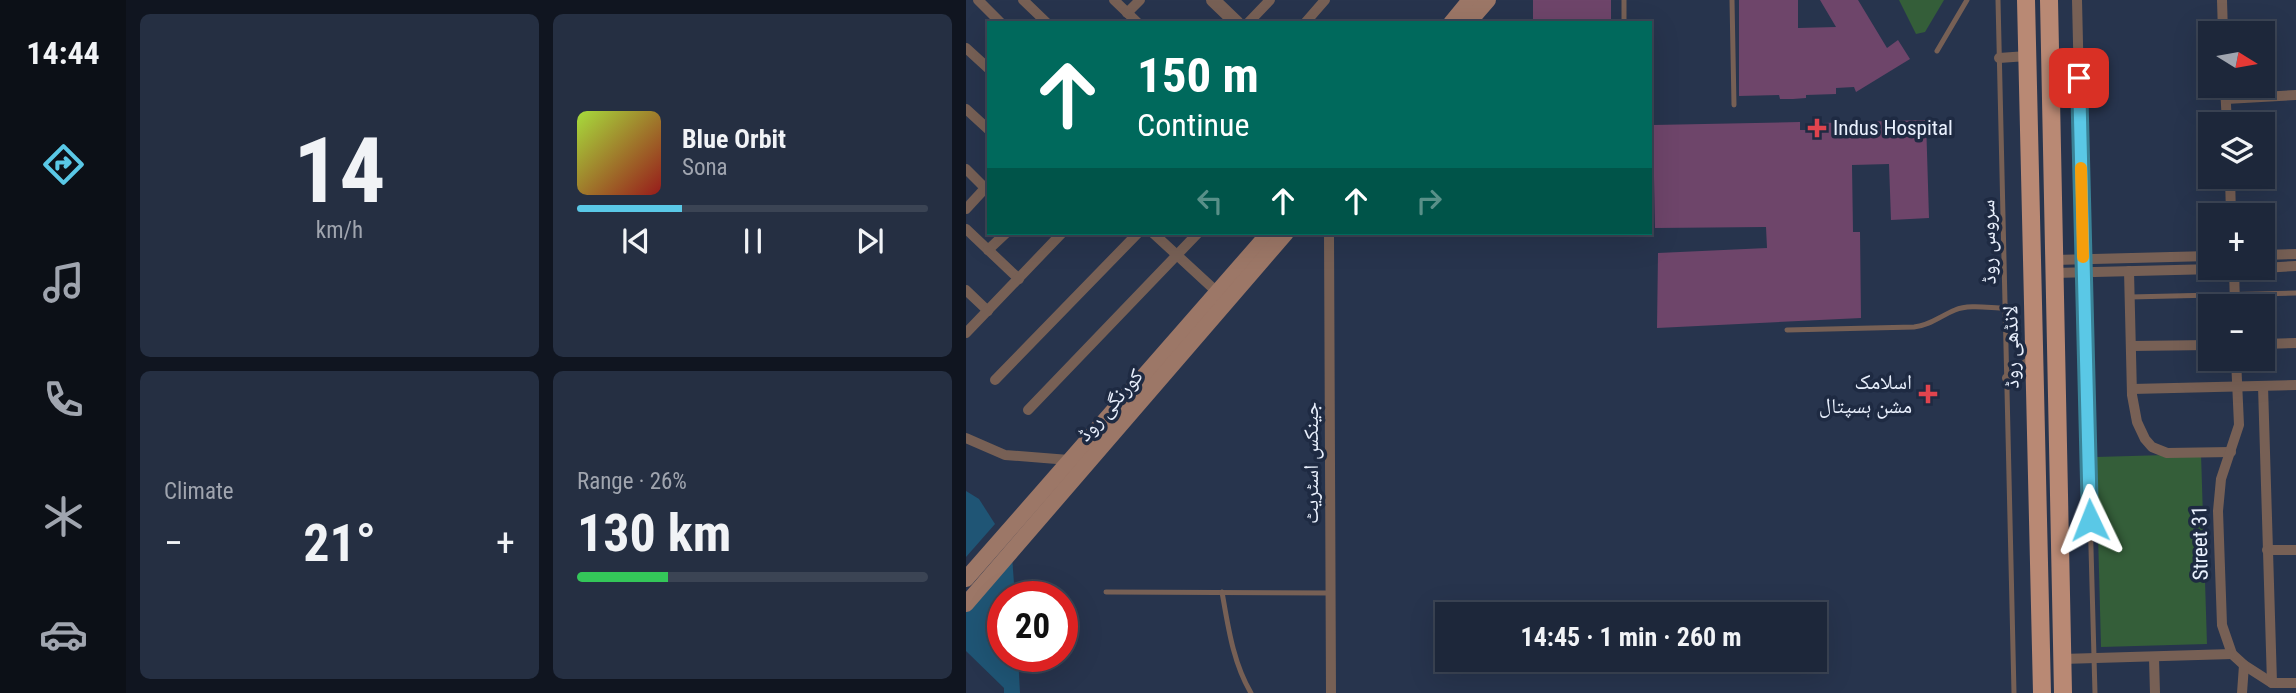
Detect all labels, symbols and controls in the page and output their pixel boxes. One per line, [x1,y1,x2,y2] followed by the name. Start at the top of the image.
[2198,21,2275,98] north arrow
[2198,21,2275,371] map controls
[26,34,100,72] text: 14:44
[1137,47,1259,104] text: 150 m
[2049,48,2109,108] pin
[1022,49,1113,140] icon: ahead
[2060,59,2098,97] icon: arrive
[1137,106,1249,144] text: Continue
[2198,112,2275,189] button: layers
[1833,116,1953,140] place label: Indus Hospital
[294,118,385,224] text: 14
[1807,118,1827,138] marker: Indus Hospital
[682,124,786,154] text: Blue Orbit
[39,140,88,189] icon: directions
[682,154,728,181] text: Sona
[1191,182,1229,220] icon: left
[1264,182,1302,220] icon: ahead
[1337,182,1375,220] icon: ahead
[1410,182,1448,220] icon: right
[1975,199,2002,285] street label: سروس روڈ
[2198,203,2275,280] button: +
[316,217,363,244] text: km/h
[617,222,655,260] icon: previous
[734,222,772,260] icon: pause
[851,222,889,260] icon: next
[39,258,88,307] icon: music
[2198,294,2275,371] button: −
[1998,305,2025,389] street label: لانڈھی روڈ
[1072,364,1149,447] street label: کورنگی روڈ
[1819,370,1912,419] place label: اسلامک مشن ہسپتال
[39,375,88,424] icon: phone
[1918,384,1938,404] marker: اسلامک مشن ہسپتال
[1299,402,1324,524] street label: جینکس اسٹریٹ
[577,468,687,495] text: Range · 26%
[164,478,234,505] text: Climate
[2053,483,2127,557] position arrow
[39,492,88,541] icon: climate
[577,503,731,564] text: 130 km
[2187,505,2213,581] street label: Street 31
[303,513,376,574] text: 21°
[164,521,183,565] text: −
[496,521,515,565] text: +
[987,581,1078,672] speed limit sign: 20
[39,610,88,659] icon: car
[1521,622,1741,652] text: 14:45 · 1 min · 260 m

